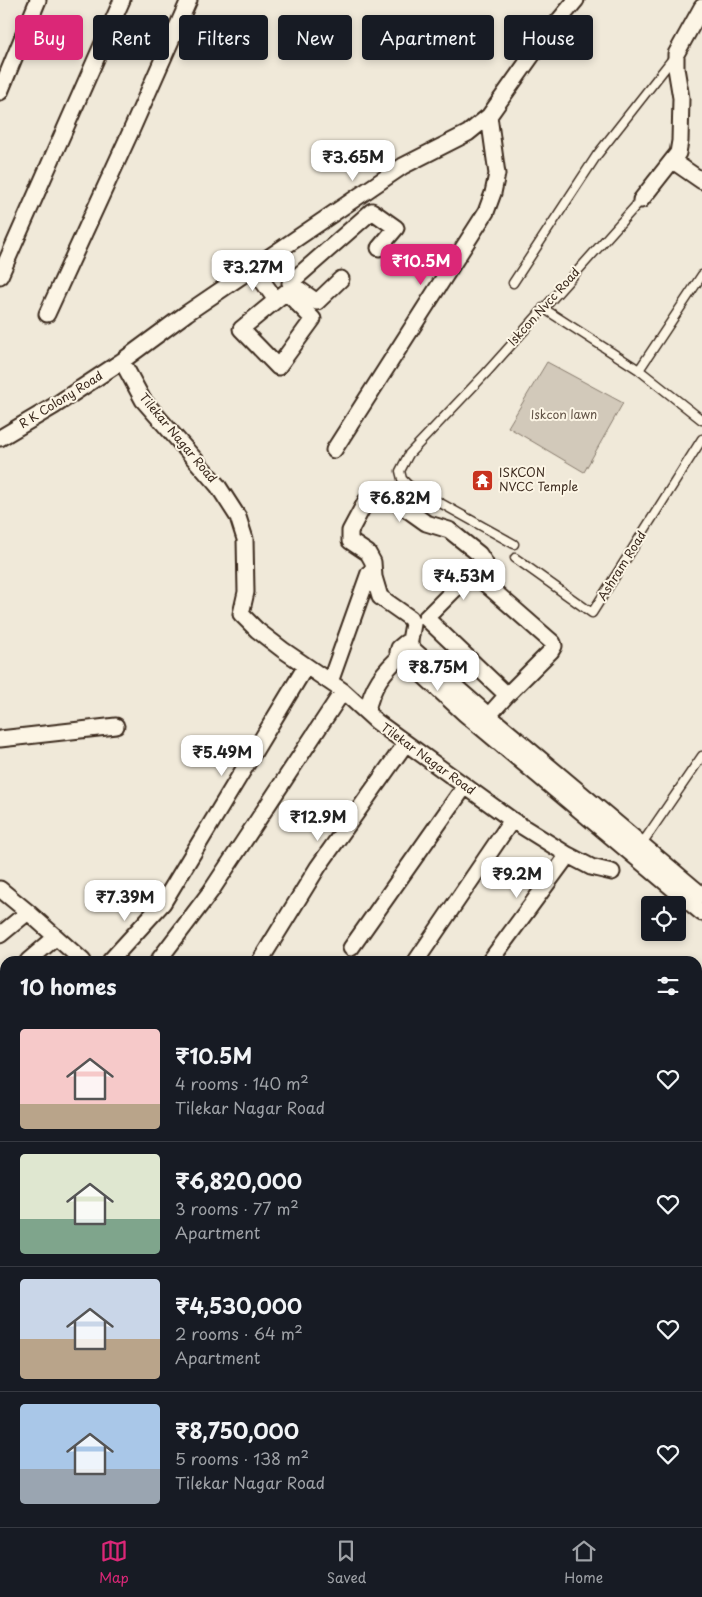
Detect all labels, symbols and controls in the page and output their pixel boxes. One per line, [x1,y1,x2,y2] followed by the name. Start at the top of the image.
[15,15,83,60] chip: Buy
[93,15,169,60] chip: Rent
[179,15,268,60] chip: Filters
[278,15,352,60] chip: New
[362,15,494,60] chip: Apartment
[504,15,593,60] chip: House
[312,140,394,182] pin: ₹3.65M
[322,144,384,168] text: ₹3.65M
[380,244,462,286] pin: ₹10.5M
[392,248,450,272] text: ₹10.5M
[212,250,294,292] pin: ₹3.27M
[223,254,283,278] text: ₹3.27M
[503,263,583,349] street label: Iskcon Nvcc Road
[15,366,106,432] street label: R K Colony Road
[136,388,222,486] street label: Tilekar Nagar Road
[531,405,597,423] park label: Iskcon lawn
[499,463,578,495] place label: ISKCON NVCC Temple
[471,468,495,492] temple icon: ISKCON NVCC Temple
[359,480,441,523] pin: ₹6.82M
[369,485,431,509] text: ₹6.82M
[593,527,650,604] street label: Ashram Road
[423,558,505,601] pin: ₹4.53M
[433,563,495,587] text: ₹4.53M
[397,650,479,692] pin: ₹8.75M
[408,654,468,678] text: ₹8.75M
[378,718,479,799] street label: Tilekar Nagar Road
[181,734,263,777] pin: ₹5.49M
[192,739,252,763] text: ₹5.49M
[277,800,359,842] pin: ₹12.9M
[290,804,346,828] text: ₹12.9M
[482,856,552,899] pin: ₹9.2M
[492,861,542,885] text: ₹9.2M
[84,880,166,922] pin: ₹7.39M
[95,884,155,908] text: ₹7.39M
[641,896,686,941] map controls
[641,896,686,941] button: locate
[20,970,117,1002] text: 10 homes
[654,972,682,1000] icon: filters
[175,1039,252,1071] text: ₹10.5M
[60,1049,120,1109] icon: home
[654,1065,682,1093] icon: heart
[175,1071,309,1095] text: 4 rooms · 140 m²
[175,1095,325,1119] text: Tilekar Nagar Road
[175,1164,302,1196] text: ₹6,820,000
[60,1174,120,1234] icon: home
[654,1190,682,1218] icon: heart
[175,1196,299,1220] text: 3 rooms · 77 m²
[175,1220,260,1244] text: Apartment
[175,1289,302,1321] text: ₹4,530,000
[60,1299,120,1359] icon: home
[654,1315,682,1343] icon: heart
[175,1321,303,1345] text: 2 rooms · 64 m²
[175,1345,260,1369] text: Apartment
[175,1414,299,1446] text: ₹8,750,000
[60,1424,120,1484] icon: home
[654,1440,682,1468] icon: heart
[175,1446,309,1470] text: 5 rooms · 138 m²
[175,1470,325,1494] text: Tilekar Nagar Road
[99,1537,129,1588] tab: Map
[327,1537,366,1588] tab: Saved
[564,1537,603,1588] tab: Home

